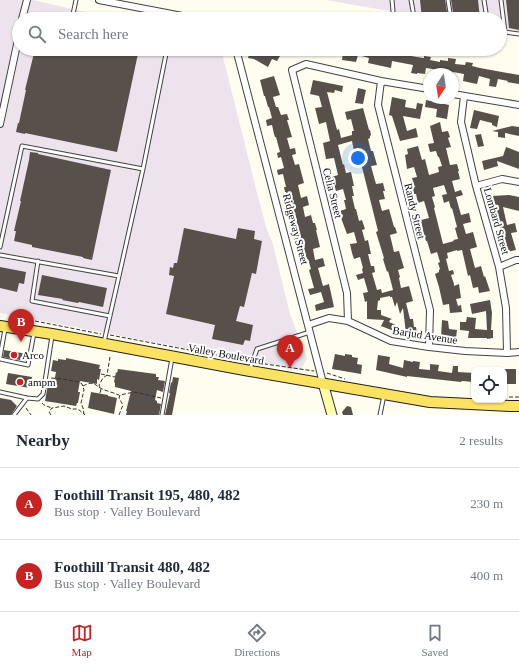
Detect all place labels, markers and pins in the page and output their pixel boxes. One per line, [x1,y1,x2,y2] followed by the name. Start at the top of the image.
[8,309,34,342] pin: B
[277,335,303,368] pin: A
[22,349,44,361] place label: Arco
[9,350,19,360] marker: Arco
[28,376,56,388] place label: ampm
[15,377,25,387] marker: ampm

